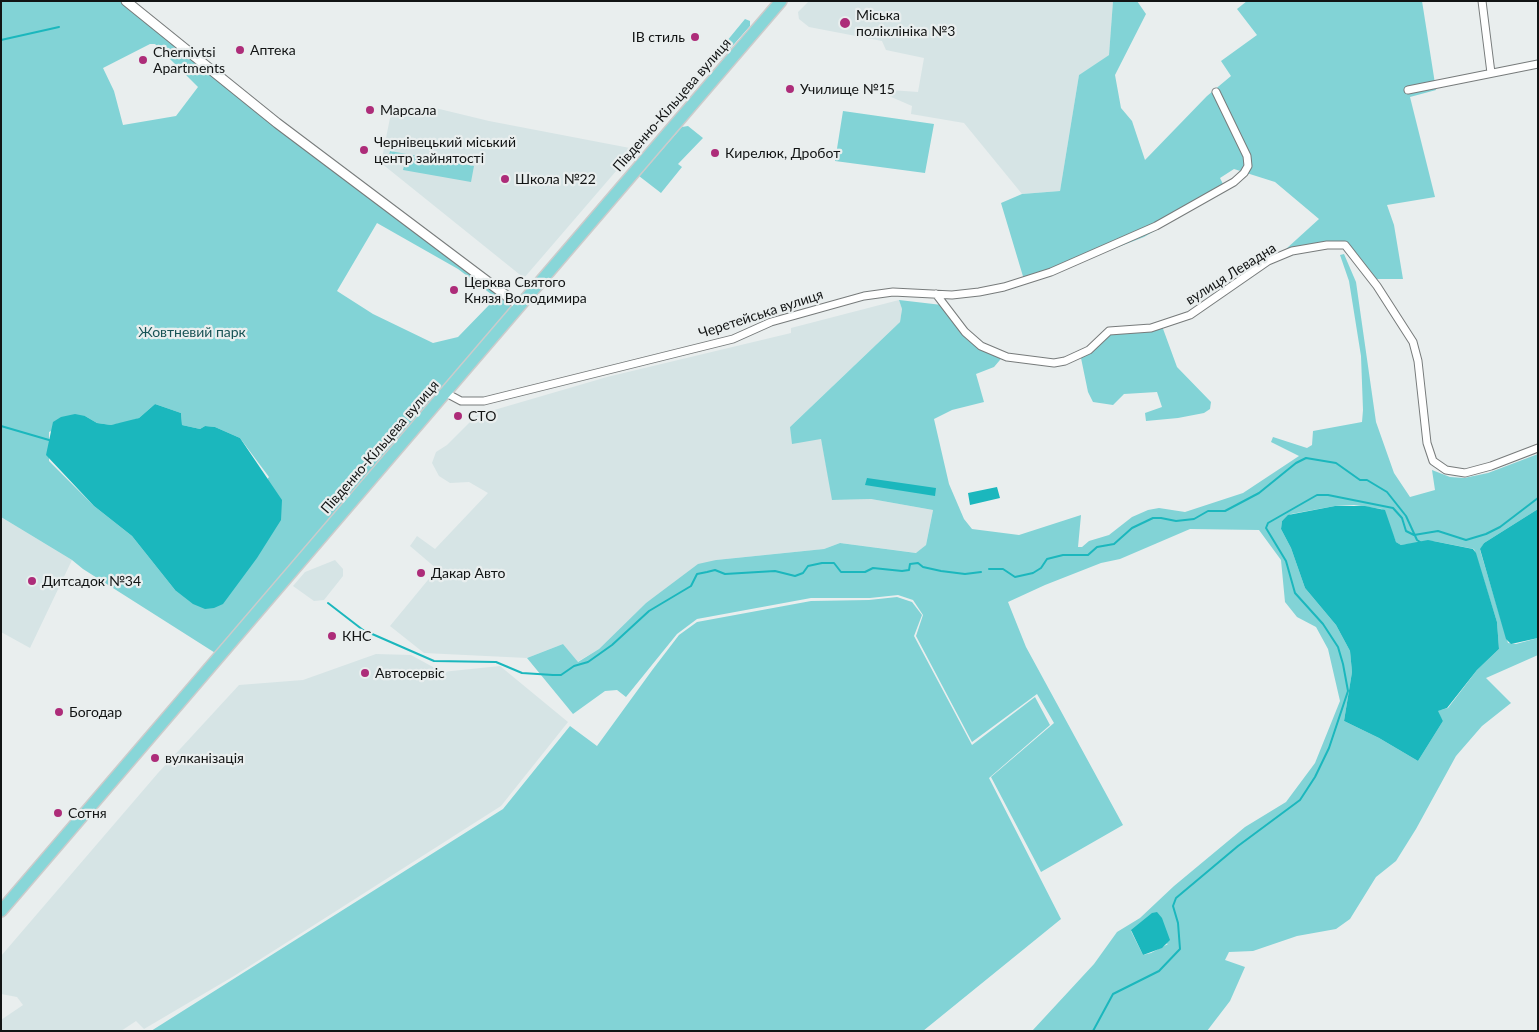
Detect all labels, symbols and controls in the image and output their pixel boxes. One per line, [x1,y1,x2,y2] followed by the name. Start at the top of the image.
[856,7,955,40] place label: Міська поліклініка №3
[838,16,852,30] marker: Міська поліклініка №3
[632,29,685,45] place label: ІВ стиль
[689,31,701,43] marker: ІВ стиль
[610,35,734,175] street label: Південно-Кільцева вулиця
[250,42,296,58] place label: Аптека
[153,44,225,76] place label: Chernivtsi Apartments
[234,44,246,56] marker: Аптека
[137,54,149,66] marker: Chernivtsi Apartments
[800,81,895,97] place label: Училище №15
[784,83,796,95] marker: Училище №15
[380,102,436,118] place label: Марсала
[364,104,376,116] marker: Марсала
[374,134,516,166] place label: Чернівецький міський центр зайнятості
[358,144,370,156] marker: Чернівецький міський центр зайнятості
[725,145,840,161] place label: Кирелюк, Дробот
[709,147,721,159] marker: Кирелюк, Дробот
[515,171,596,187] place label: Школа №22
[499,173,511,185] marker: Школа №22
[1183,240,1279,308] street label: вулиця Левадна
[464,274,587,306] place label: Церква Святого Князя Володимира
[448,284,460,296] marker: Церква Святого Князя Володимира
[697,286,825,342] street label: Черетейська вулиця
[138,324,246,340] park label: Жовтневий парк
[318,377,442,517] street label: Південно-Кільцева вулиця
[468,408,496,424] place label: СТО
[452,410,464,422] marker: СТО
[431,565,506,581] place label: Дакар Авто
[415,567,427,579] marker: Дакар Авто
[42,573,141,589] place label: Дитсадок №34
[26,575,38,587] marker: Дитсадок №34
[342,628,371,644] place label: КНС
[326,630,338,642] marker: КНС
[375,665,445,681] place label: Автосервіс
[359,667,371,679] marker: Автосервіс
[69,704,122,720] place label: Богодар
[53,706,65,718] marker: Богодар
[165,750,244,766] place label: вулканізація
[149,752,161,764] marker: вулканізація
[68,805,107,821] place label: Сотня
[52,807,64,819] marker: Сотня

